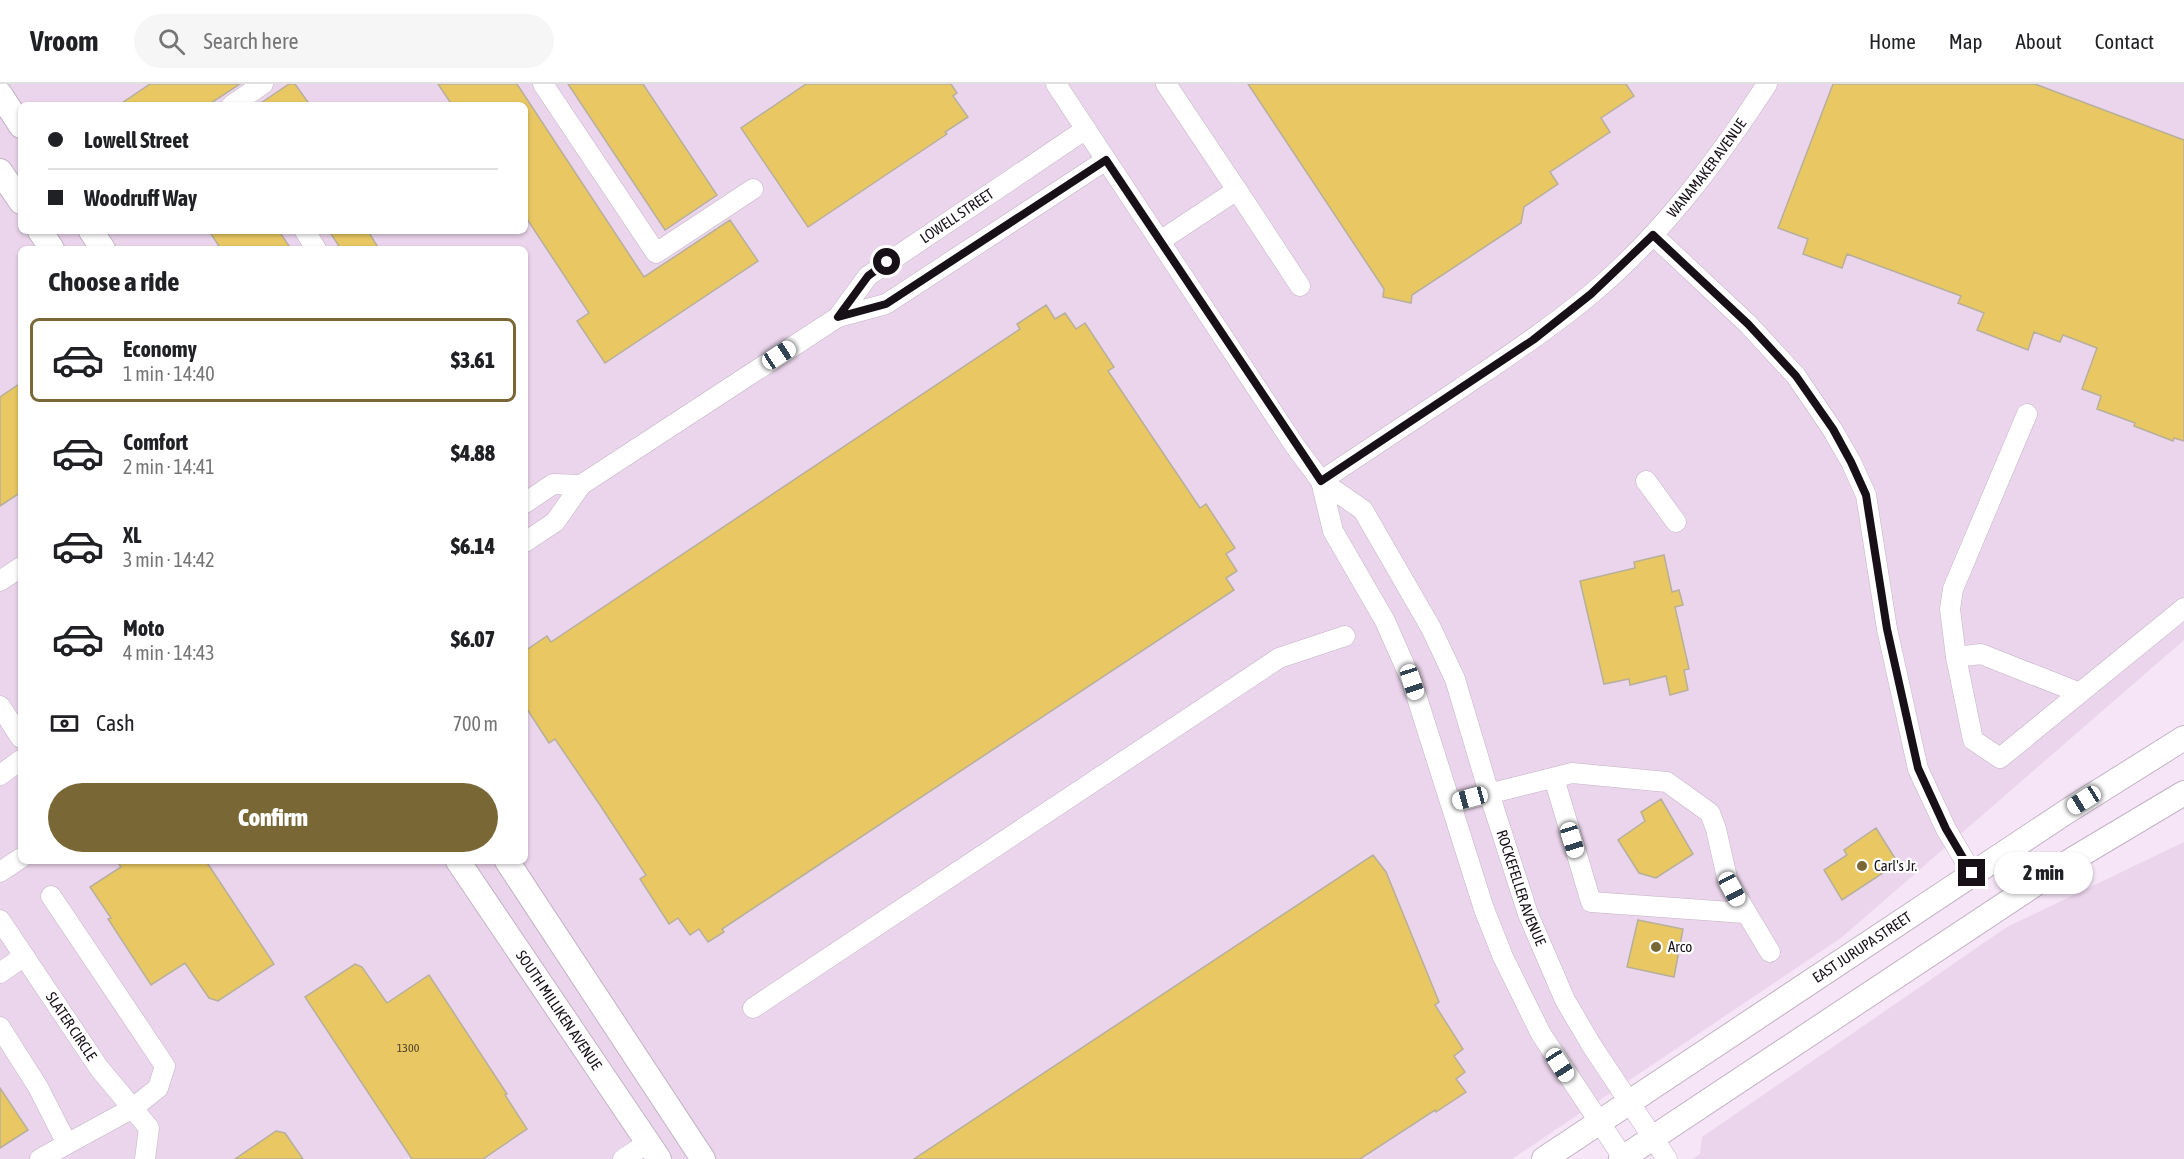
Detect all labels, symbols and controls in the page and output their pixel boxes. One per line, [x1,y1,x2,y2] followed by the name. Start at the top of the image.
[134,14,554,68] search box
[30,25,98,57] text: Vroom
[155,25,188,58] icon: search
[203,28,298,54] text: Search here
[1869,29,1916,53] text: Home
[1949,29,1983,53] text: Map
[2016,29,2062,53] text: About
[2095,29,2154,53] text: Contact
[1663,115,1750,221] street label: WANAMAKER AVENUE
[84,127,188,153] text: Lowell Street
[84,185,197,211] text: Woodruff Way
[917,185,997,246] street label: LOWELL STREET
[873,248,900,275] route start
[48,266,180,297] text: Choose a ride
[51,333,105,387] icon: car
[123,336,197,362] text: Economy
[759,338,799,372] car
[451,347,495,373] text: $3.61
[123,362,215,385] text: 1 min · 14:40
[51,426,105,480] icon: car
[123,429,188,455] text: Comfort
[451,440,495,466] text: $4.88
[123,455,215,478] text: 2 min · 14:41
[51,519,105,573] icon: car
[123,522,141,548] text: XL
[451,533,495,559] text: $6.14
[123,548,215,571] text: 3 min · 14:42
[51,612,105,666] icon: car
[123,615,165,641] text: Moto
[451,626,495,652] text: $6.07
[123,641,215,664] text: 4 min · 14:43
[1398,662,1426,702] car
[48,707,81,740] icon: cash
[96,710,135,736] text: Cash
[453,712,498,735] text: 700 m
[48,783,498,852] button: Confirm
[2064,783,2104,817] car
[1450,785,1490,811] car
[1558,820,1586,860] car
[1493,828,1550,949] street label: ROCKEFELLER AVENUE
[1993,852,2092,894] callout: 2 min
[1874,857,1918,874] place label: Carl's Jr.
[1855,859,1869,873] marker: Carl's Jr.
[1958,859,1985,886] route end
[2023,861,2064,884] text: 2 min
[1716,869,1748,909] car
[1809,908,1915,986] street label: EAST JURUPA STREET
[1668,938,1692,955] place label: Arco
[1649,940,1663,954] marker: Arco
[513,947,606,1073] street label: SOUTH MILLIKEN AVENUE
[43,989,101,1064] street label: SLATER CIRCLE
[397,1041,420,1055] house number: 1300
[1543,1045,1577,1085] car

